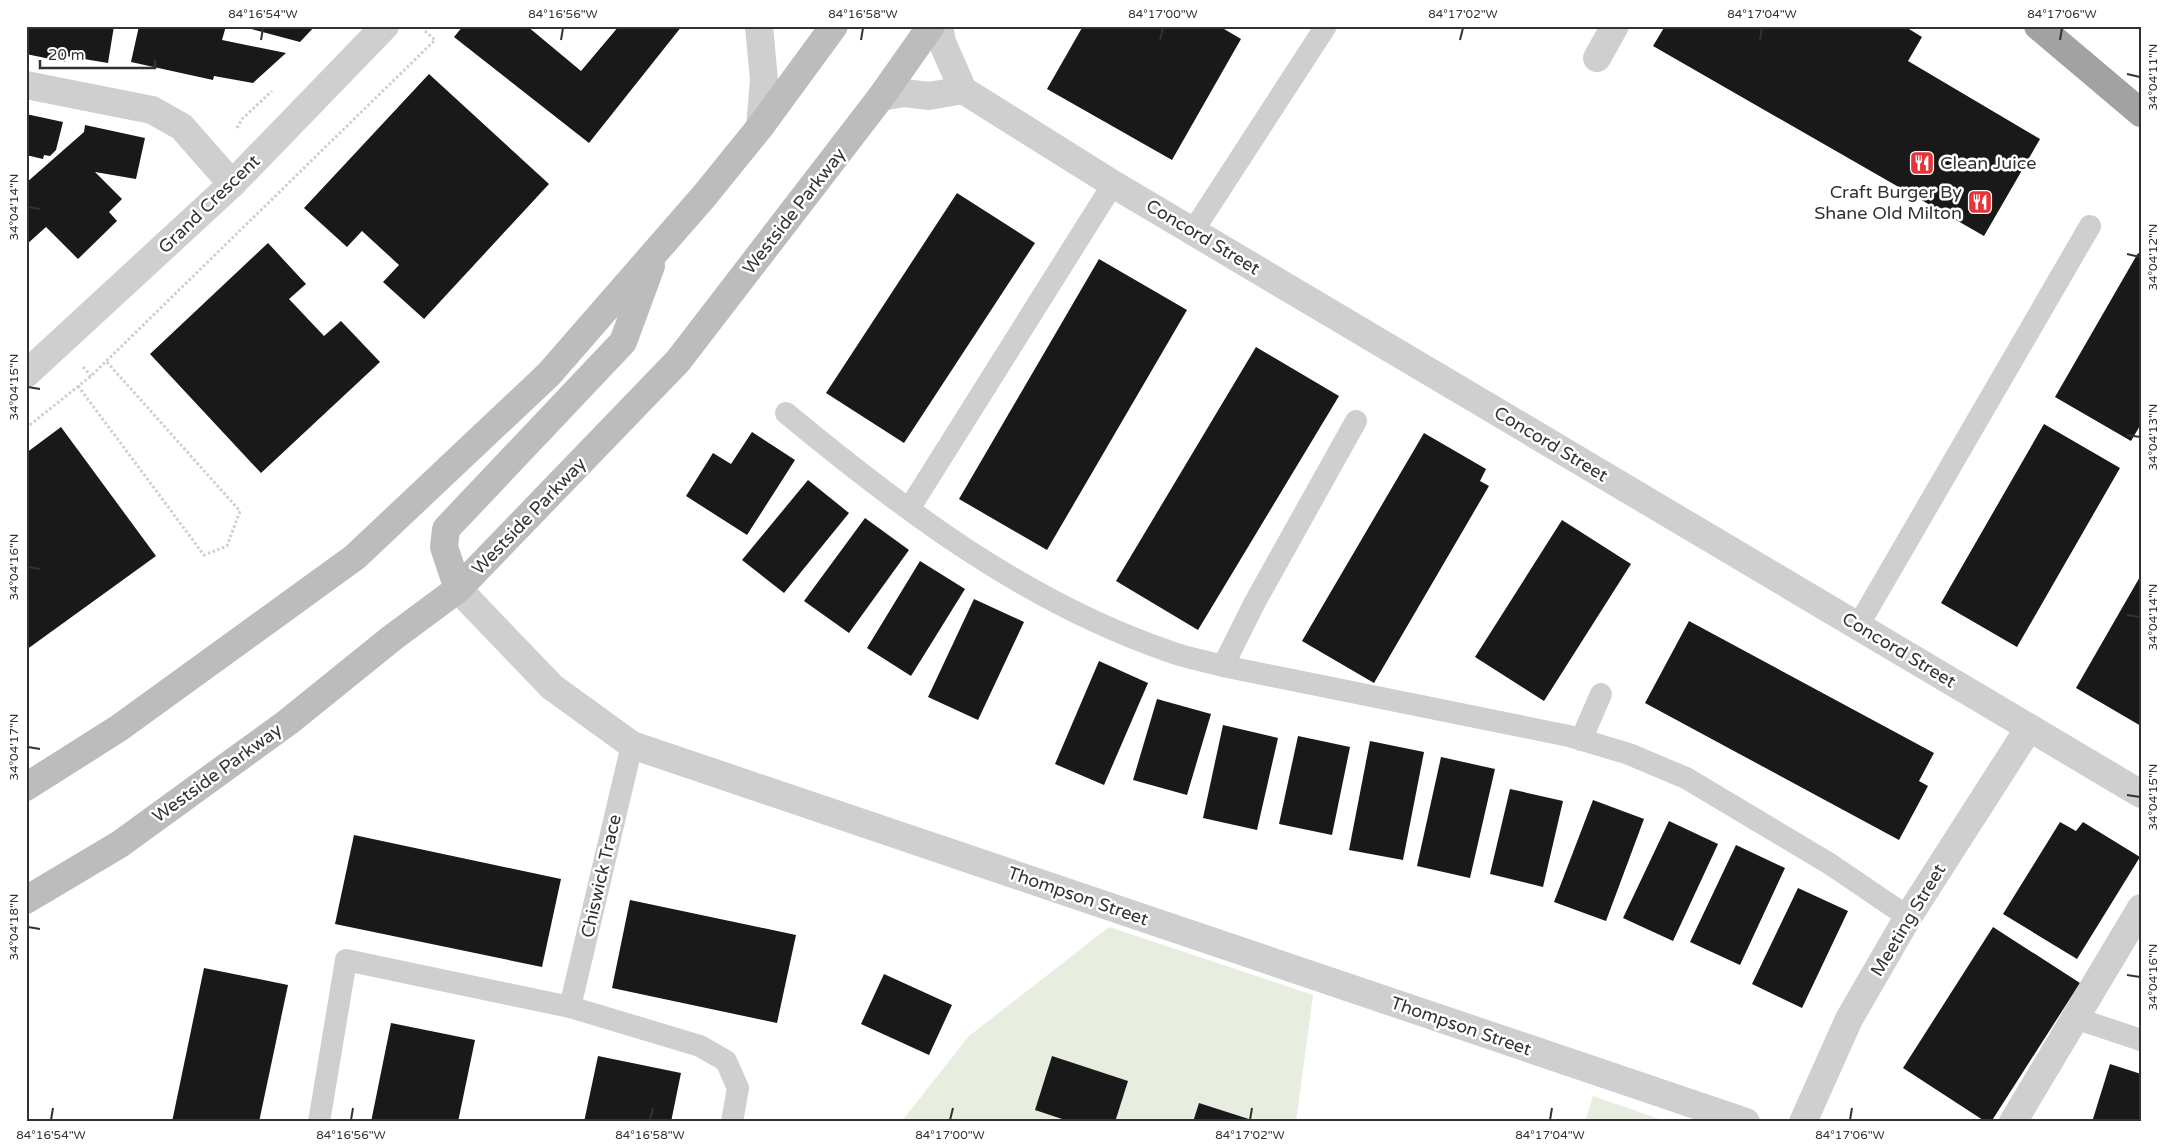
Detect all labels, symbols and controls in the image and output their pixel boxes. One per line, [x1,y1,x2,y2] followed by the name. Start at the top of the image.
[228,7,298,21] text: 84°16'54"W
[528,7,598,21] text: 84°16'56"W
[828,7,898,21] text: 84°16'58"W
[1128,7,1198,21] text: 84°17'00"W
[1428,7,1498,21] text: 84°17'02"W
[1727,7,1797,21] text: 84°17'04"W
[2027,7,2097,21] text: 84°17'06"W
[40,38,155,70] scale bar
[2146,44,2160,111] text: 34°04'11"N
[48,46,85,64] text: 20 m
[738,143,850,279] street label: Westside Parkway
[154,150,264,258] street label: Grand Crescent
[1909,150,1935,176] restaurant icon: Clean Juice
[1940,152,2036,174] place label: Clean Juice
[7,174,21,241] text: 34°04'14"N
[1814,181,1962,224] place label: Craft Burger By Shane Old Milton
[1967,189,1993,215] restaurant icon: Craft Burger By Shane Old Milton
[1142,194,1264,280] street label: Concord Street
[2146,224,2160,291] text: 34°04'12"N
[7,354,21,421] text: 34°04'15"N
[1490,401,1612,487] street label: Concord Street
[2146,404,2160,471] text: 34°04'13"N
[467,453,591,579] street label: Westside Parkway
[7,534,21,601] text: 34°04'16"N
[2146,584,2160,651] text: 34°04'14"N
[1838,607,1960,693] street label: Concord Street
[7,714,21,781] text: 34°04'17"N
[148,718,286,827] street label: Westside Parkway
[2146,764,2160,831] text: 34°04'15"N
[576,812,626,940] street label: Chiswick Trace
[1866,860,1950,980] street label: Meeting Street
[1005,862,1151,930] street label: Thompson Street
[7,894,21,961] text: 34°04'18"N
[2146,944,2160,1011] text: 34°04'16"N
[1388,992,1534,1060] street label: Thompson Street
[16,1128,86,1142] text: 84°16'54"W
[316,1128,386,1142] text: 84°16'56"W
[615,1128,685,1142] text: 84°16'58"W
[915,1128,985,1142] text: 84°17'00"W
[1215,1128,1285,1142] text: 84°17'02"W
[1515,1128,1585,1142] text: 84°17'04"W
[1815,1128,1885,1142] text: 84°17'06"W

